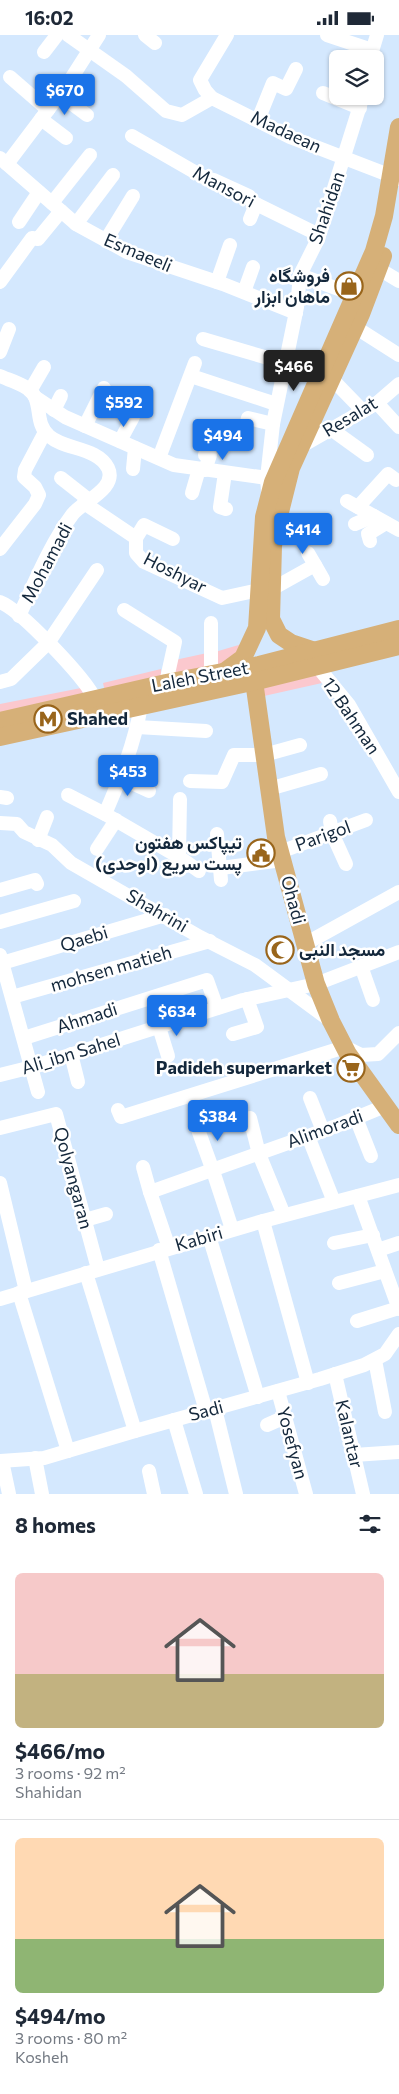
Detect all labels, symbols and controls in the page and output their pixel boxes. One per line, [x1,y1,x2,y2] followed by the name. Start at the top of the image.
[25,6,74,29] text: 16:02
[329,50,384,105] map controls
[329,50,384,105] button: layers
[35,73,95,116] pin: $670
[46,80,84,99] text: $670
[248,105,325,157] street label: Madaean
[189,161,259,212] street label: Mansori
[303,168,349,247] street label: Shahidan
[101,228,176,276] street label: Esmaeeli
[253,264,330,308] place label: فروشگاه ماهان ابزار
[334,271,364,301] shop icon: فروشگاه ماهان ابزار
[264,349,324,392] pin: $466
[275,356,313,375] text: $466
[94,385,154,428] pin: $592
[318,391,381,441] street label: Resalat
[105,392,143,411] text: $592
[193,419,253,461] pin: $494
[204,425,242,444] text: $494
[273,513,333,555] pin: $414
[16,519,76,606] street label: Mohamadi
[285,519,321,538] text: $414
[140,547,211,597] street label: Hoshyar
[149,656,250,696] street label: Laleh Street
[318,673,386,758] street label: 12 Bahman
[33,704,63,734] metro station icon: Shahed
[67,707,128,729] place label: Shahed
[98,755,158,797] pin: $453
[109,761,147,780] text: $453
[292,815,353,855] street label: Parigol
[95,831,242,876] place label: تیپاکس هفتون (اوحدی) پست سریع
[246,838,276,868] public building icon: تیپاکس هفتون (اوحدی) پست سریع
[277,873,311,926] street label: Ohadi
[123,884,192,937] street label: Shahrini
[57,920,110,956] street label: Qaebi
[265,935,295,965] mosque icon: مسجد النبی
[299,938,386,961] place label: مسجد النبی
[48,940,174,996] street label: mohsen matieh
[147,995,207,1037] pin: $634
[53,997,120,1037] street label: Ahmadi
[158,1001,196,1020] text: $634
[19,1028,123,1079] street label: Ali_ibn Sahel
[336,1053,366,1083] supermarket icon: Padideh supermarket
[156,1056,332,1078] place label: Padideh supermarket
[188,1099,248,1142] pin: $384
[284,1104,366,1152] street label: Alimoradi
[199,1106,237,1125] text: $384
[50,1124,98,1231] street label: Qolyangaran
[172,1221,225,1255] street label: Kabiri
[186,1395,225,1425] street label: Sadi
[331,1397,369,1470] street label: Kalantar
[273,1404,313,1481] street label: Yosefyan
[356,1510,384,1538] icon: filters
[15,1512,96,1537] text: 8 homes
[155,1605,245,1695] icon: home
[15,1738,105,1763] text: $466/mo
[15,1763,126,1782] text: 3 rooms · 92 m²
[15,1782,82,1801] text: Shahidan
[155,1871,245,1961] icon: home
[15,2003,105,2028] text: $494/mo
[15,2028,127,2047] text: 3 rooms · 80 m²
[15,2047,69,2066] text: Kosheh

